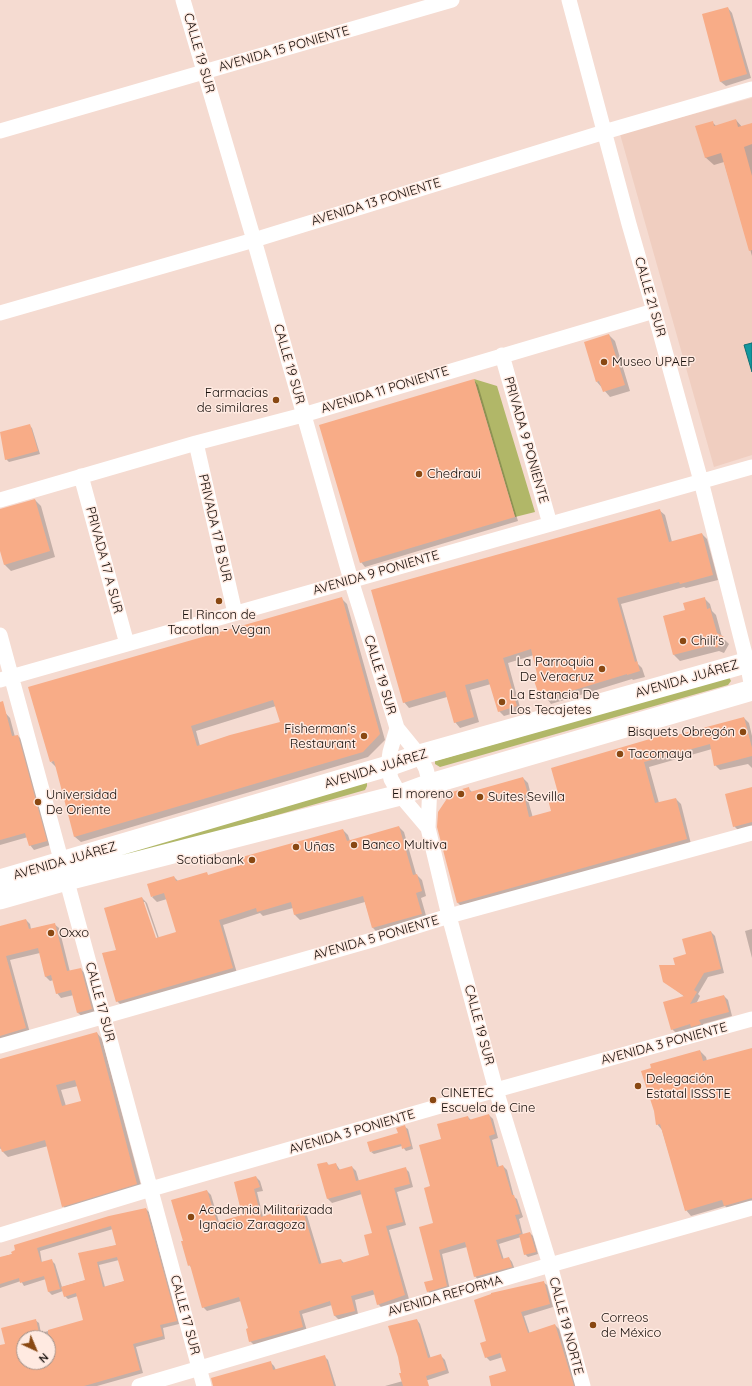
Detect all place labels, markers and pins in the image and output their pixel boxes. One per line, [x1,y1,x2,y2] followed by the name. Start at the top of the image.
[612,354,695,370] place label: Museo UPAEP
[599,357,609,367] marker: Museo UPAEP
[197,385,268,416] place label: Farmacias de similares
[271,395,281,405] marker: Farmacias de similares
[427,466,481,482] place label: Chedraui
[414,469,424,479] marker: Chedraui
[214,596,224,606] marker: El Rincon de Tacotlan - Vegan
[167,607,271,638] place label: El Rincon de Tacotlan - Vegan
[691,633,724,649] place label: Chili's
[678,636,688,646] marker: Chili's
[517,654,594,685] place label: La Parroquia De Veracruz
[597,664,607,674] marker: La Parroquia De Veracruz
[510,687,599,718] place label: La Estancia De Los Tecajetes
[497,697,507,707] marker: La Estancia De Los Tecajetes
[284,721,356,752] place label: Fisherman’s Restaurant
[627,724,735,740] place label: Bisquets Obregón
[738,727,748,737] marker: Bisquets Obregón
[359,731,369,741] marker: Fisherman’s Restaurant
[628,746,692,762] place label: Tacomaya
[615,749,625,759] marker: Tacomaya
[392,786,453,802] place label: El moreno
[46,787,117,818] place label: Universidad De Oriente
[456,789,466,799] marker: El moreno
[488,789,565,805] place label: Suites Sevilla
[475,792,485,802] marker: Suites Sevilla
[33,797,43,807] marker: Universidad De Oriente
[362,837,447,853] place label: Banco Multiva
[304,839,335,855] place label: Uñas
[349,840,359,850] marker: Banco Multiva
[291,842,301,852] marker: Uñas
[177,852,244,868] place label: Scotiabank
[247,855,257,865] marker: Scotiabank
[59,925,89,941] place label: Oxxo
[46,928,56,938] marker: Oxxo
[646,1071,731,1102] place label: Delegación Estatal ISSSTE
[633,1081,643,1091] marker: Delegación Estatal ISSSTE
[441,1085,535,1116] place label: CINETEC Escuela de Cine
[428,1095,438,1105] marker: CINETEC Escuela de Cine
[199,1202,333,1233] place label: Academia Militarizada Ignacio Zaragoza
[186,1212,196,1222] marker: Academia Militarizada Ignacio Zaragoza
[601,1310,661,1341] place label: Correos de México
[588,1320,598,1330] marker: Correos de México

